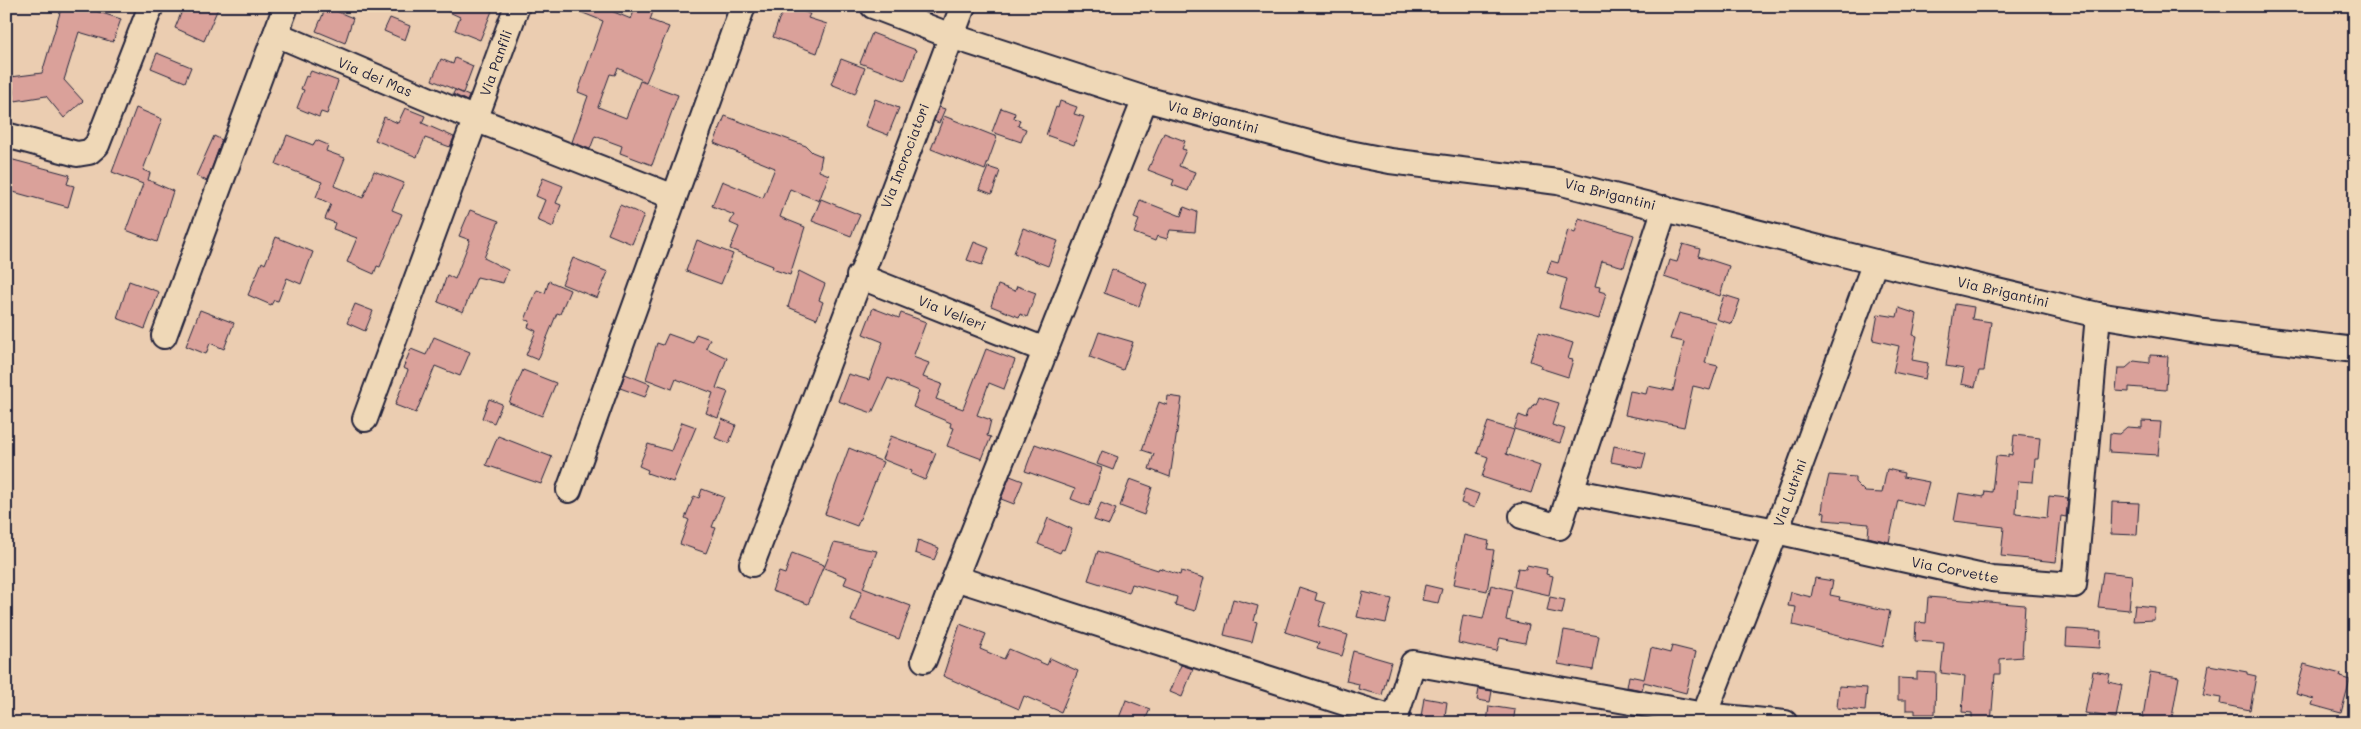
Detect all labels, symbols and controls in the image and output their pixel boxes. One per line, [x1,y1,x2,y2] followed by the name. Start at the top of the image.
[475,27,516,99] street label: Via Panfili
[335,52,415,101] street label: Via dei Mas
[1165,95,1261,138] street label: Via Brigantini
[876,101,933,211] street label: Via Incrociatori
[1562,173,1658,214] street label: Via Brigantini
[1955,272,2051,311] street label: Via Brigantini
[915,290,989,335] street label: Via Velieri
[1768,456,1811,529] street label: Via Lutrini
[1910,552,2001,587] street label: Via Corvette

